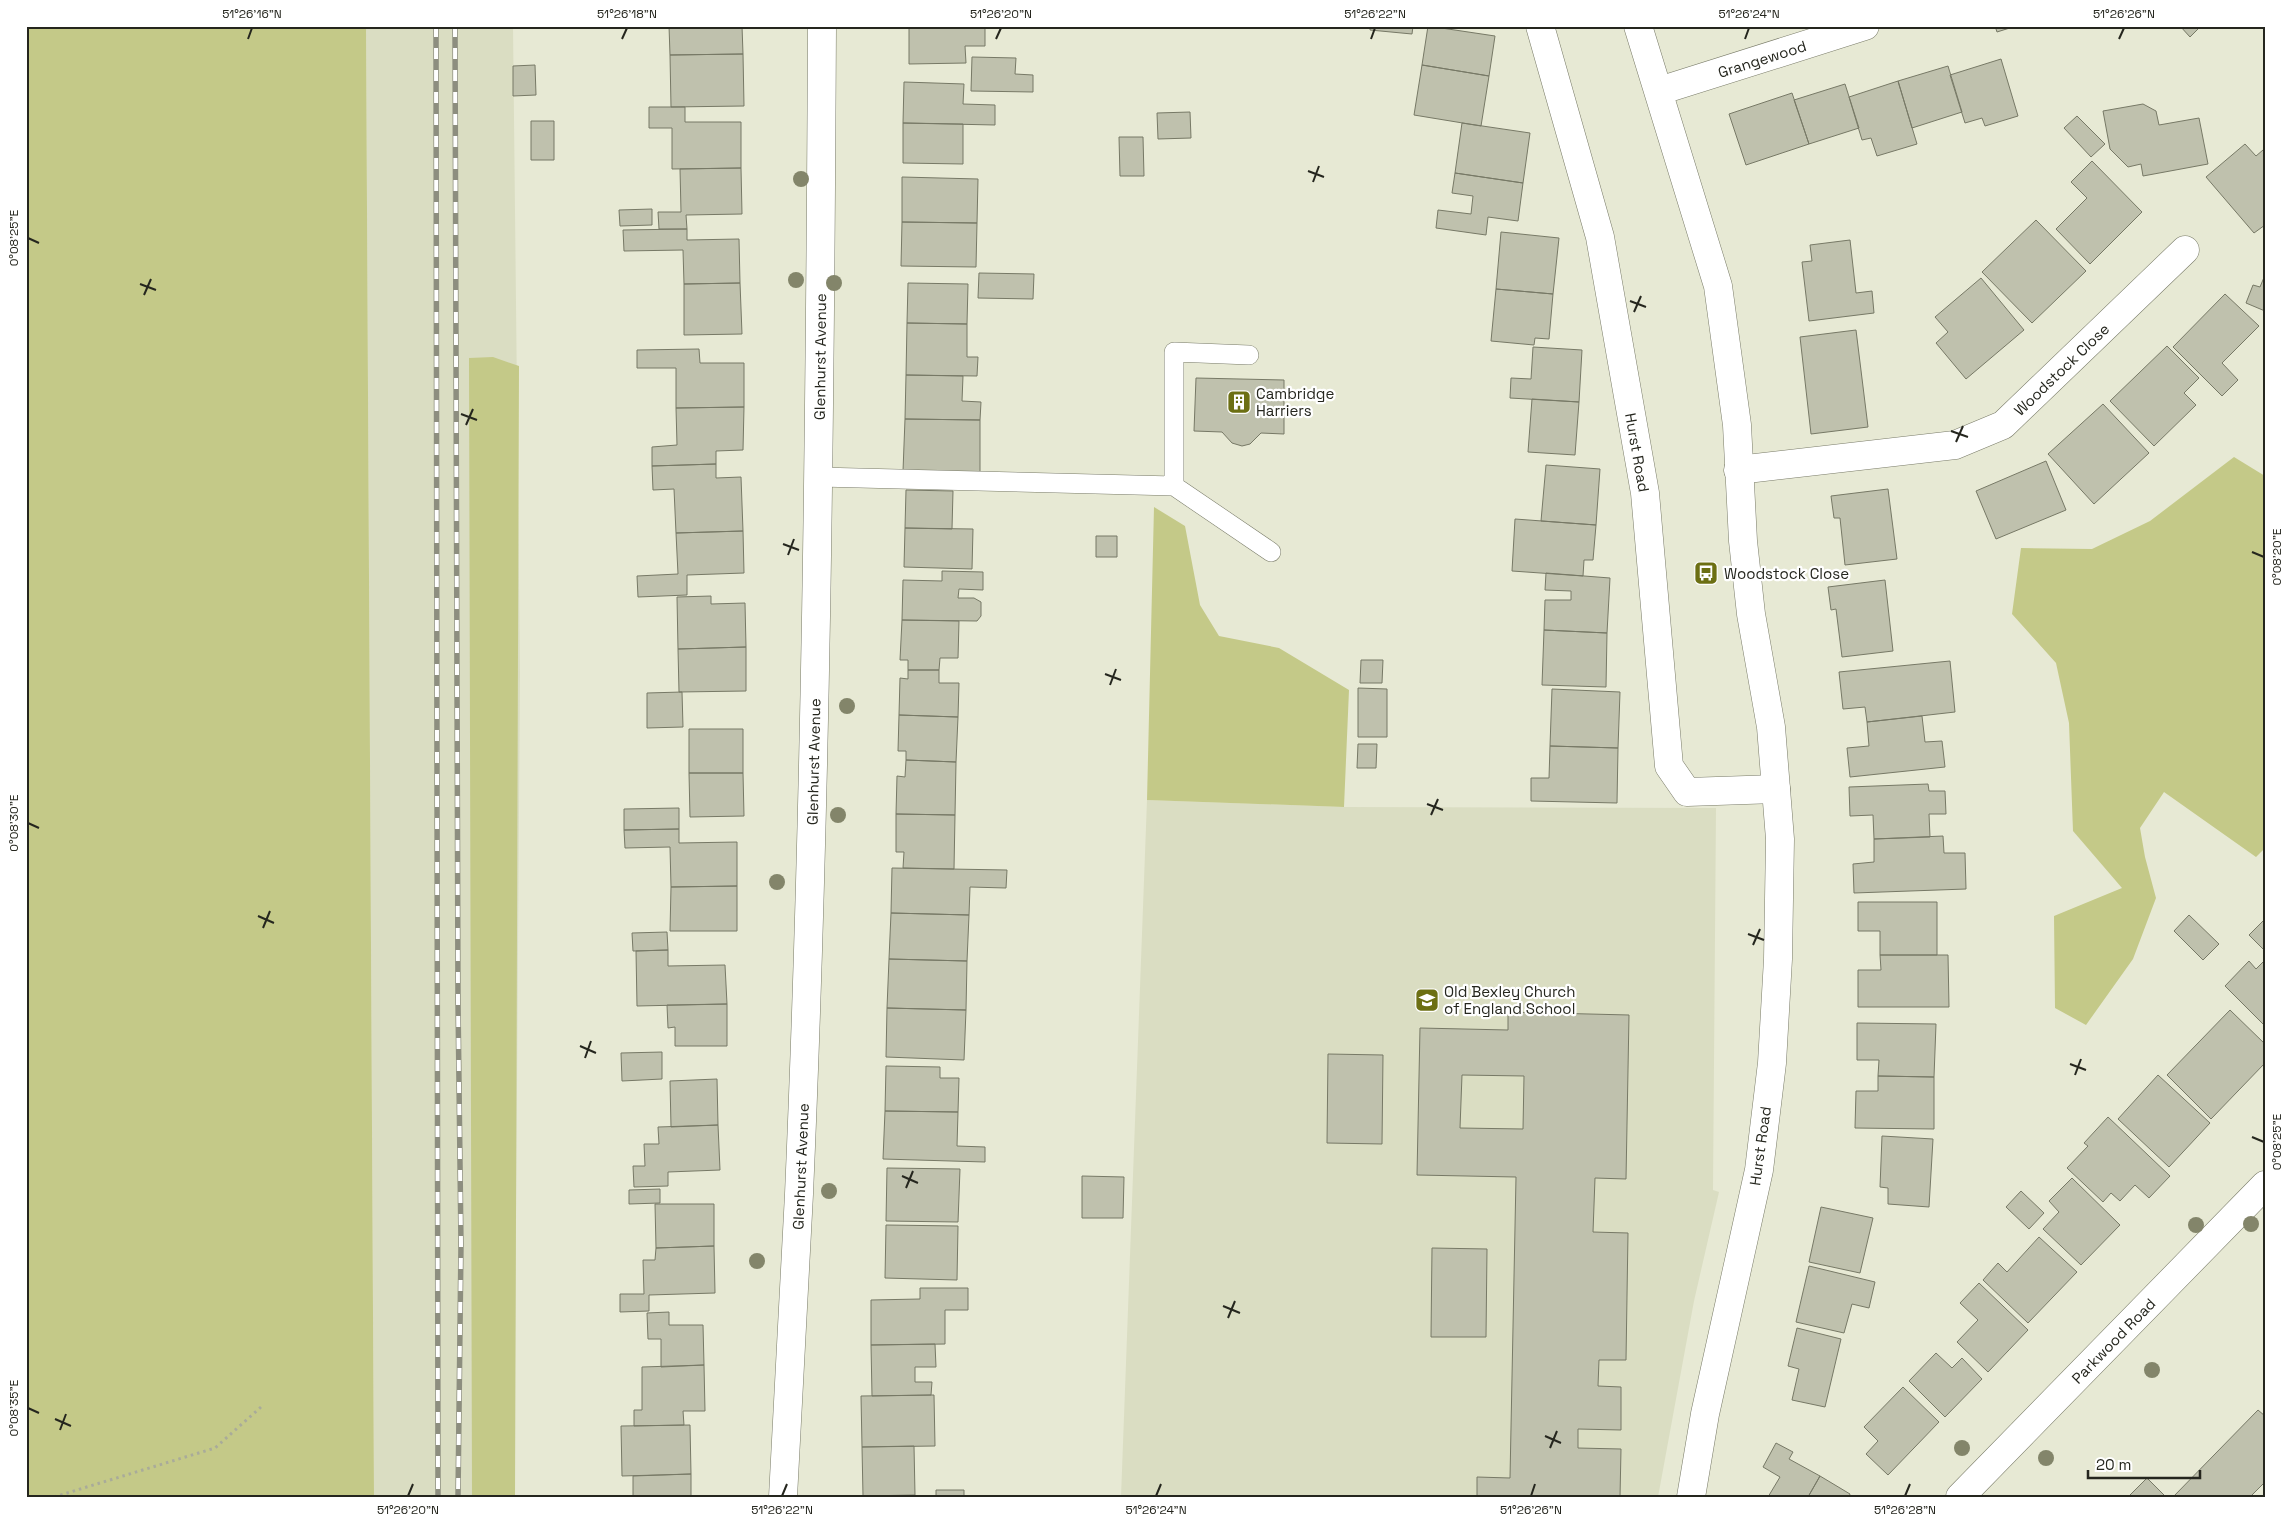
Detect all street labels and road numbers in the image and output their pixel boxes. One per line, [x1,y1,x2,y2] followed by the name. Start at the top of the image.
[1715,36,1809,81] street label: Grangewood
[809,293,830,420] street label: Glenhurst Avenue
[2009,319,2113,419] street label: Woodstock Close
[1622,411,1654,493] street label: Hurst Road
[802,698,824,825] street label: Glenhurst Avenue
[788,1103,812,1230] street label: Glenhurst Avenue
[1745,1105,1775,1187] street label: Hurst Road
[2067,1294,2159,1387] street label: Parkwood Road

